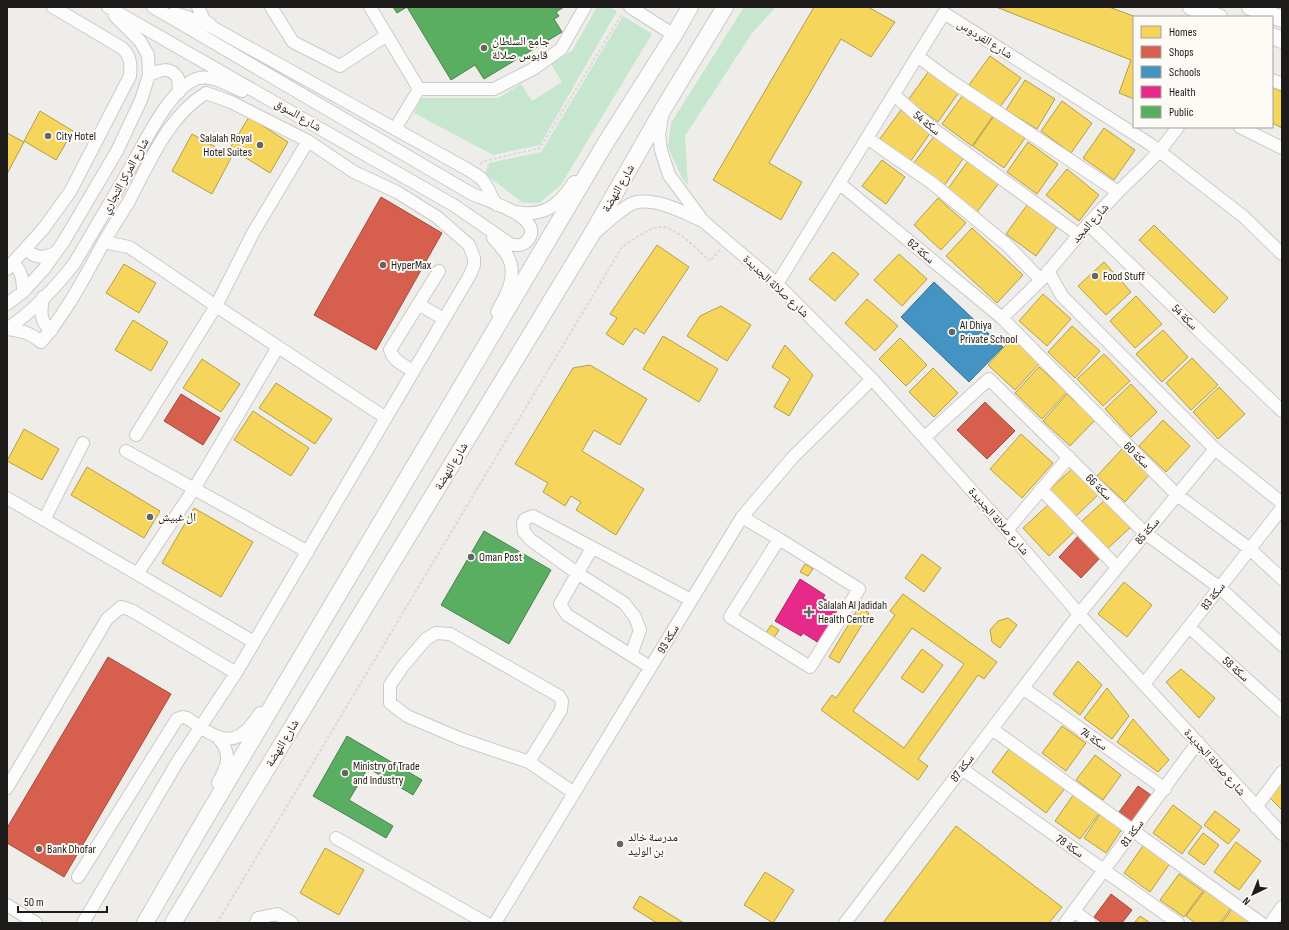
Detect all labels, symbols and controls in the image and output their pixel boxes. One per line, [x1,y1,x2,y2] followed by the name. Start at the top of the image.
[1133,16,1273,128] legend
[954,17,1015,62] street label: شارع الفردوس
[1169,25,1197,40] text: Homes
[492,34,550,63] place label: جامع السلطان قابوس صلالة
[479,43,489,53] marker: جامع السلطان قابوس صلالة
[1169,45,1194,60] text: Shops
[1169,65,1201,80] text: Schools
[1169,85,1196,100] text: Health
[272,96,324,135] street label: شارع السوق
[1169,105,1194,120] text: Public
[910,108,943,139] street label: سكة 54
[56,129,96,144] place label: City Hotel
[43,131,53,141] marker: City Hotel
[200,131,252,160] place label: Salalah Royal Hotel Suites
[98,136,154,218] street label: شارع المركز التجاري
[255,140,265,150] marker: Salalah Royal Hotel Suites
[599,161,638,215] street label: شارع النهضة
[1068,200,1112,246] street label: شارع المجد
[904,236,937,267] street label: سكة 62
[739,252,812,321] street label: شارع صلالة الجديدة
[391,258,432,273] place label: HyperMax
[378,260,388,270] marker: HyperMax
[1103,269,1145,284] place label: Food Stuff
[1090,271,1100,281] marker: Food Stuff
[1168,301,1201,333] street label: سكة 54
[959,318,1017,347] place label: Al Dhiya Private School
[947,327,957,337] marker: Al Dhiya Private School
[1120,439,1153,472] street label: سكة 60
[431,440,472,493] street label: شارع النهضة
[1082,471,1115,504] street label: سكة 66
[965,484,1032,558] street label: شارع صلالة الجديدة
[158,510,196,525] place label: ال غبيش
[145,512,155,522] marker: ال غبيش
[1132,515,1163,548] street label: سكة 85
[479,550,523,565] place label: Oman Post
[466,552,476,562] marker: Oman Post
[1198,579,1229,613] street label: سكة 83
[818,598,887,627] place label: Salalah Al Jadidah Health Centre
[803,606,815,618] marker: Salalah Al Jadidah Health Centre
[654,622,683,656] street label: سكة 93
[1219,653,1252,685] street label: سكة 58
[262,717,303,770] street label: شارع النهضة
[1077,725,1110,754] street label: سكة 74
[1181,726,1249,799] street label: شارع صلالة الجديدة
[947,751,978,785] street label: سكة 87
[353,759,420,788] place label: Ministry of Trade and Industry
[340,768,350,778] marker: Ministry of Trade and Industry
[1117,817,1147,850] street label: سكة 81
[628,830,678,859] place label: مدرسة خالد بن الوليد
[1053,831,1087,861] street label: سكة 78
[615,839,625,849] marker: مدرسة خالد بن الوليد
[47,842,97,857] place label: Bank Dhofar
[34,844,44,854] marker: Bank Dhofar
[1233,874,1273,914] north arrow
[18,888,107,914] scale bar
[1240,894,1253,908] text: N
[24,895,44,910] text: 50 m

